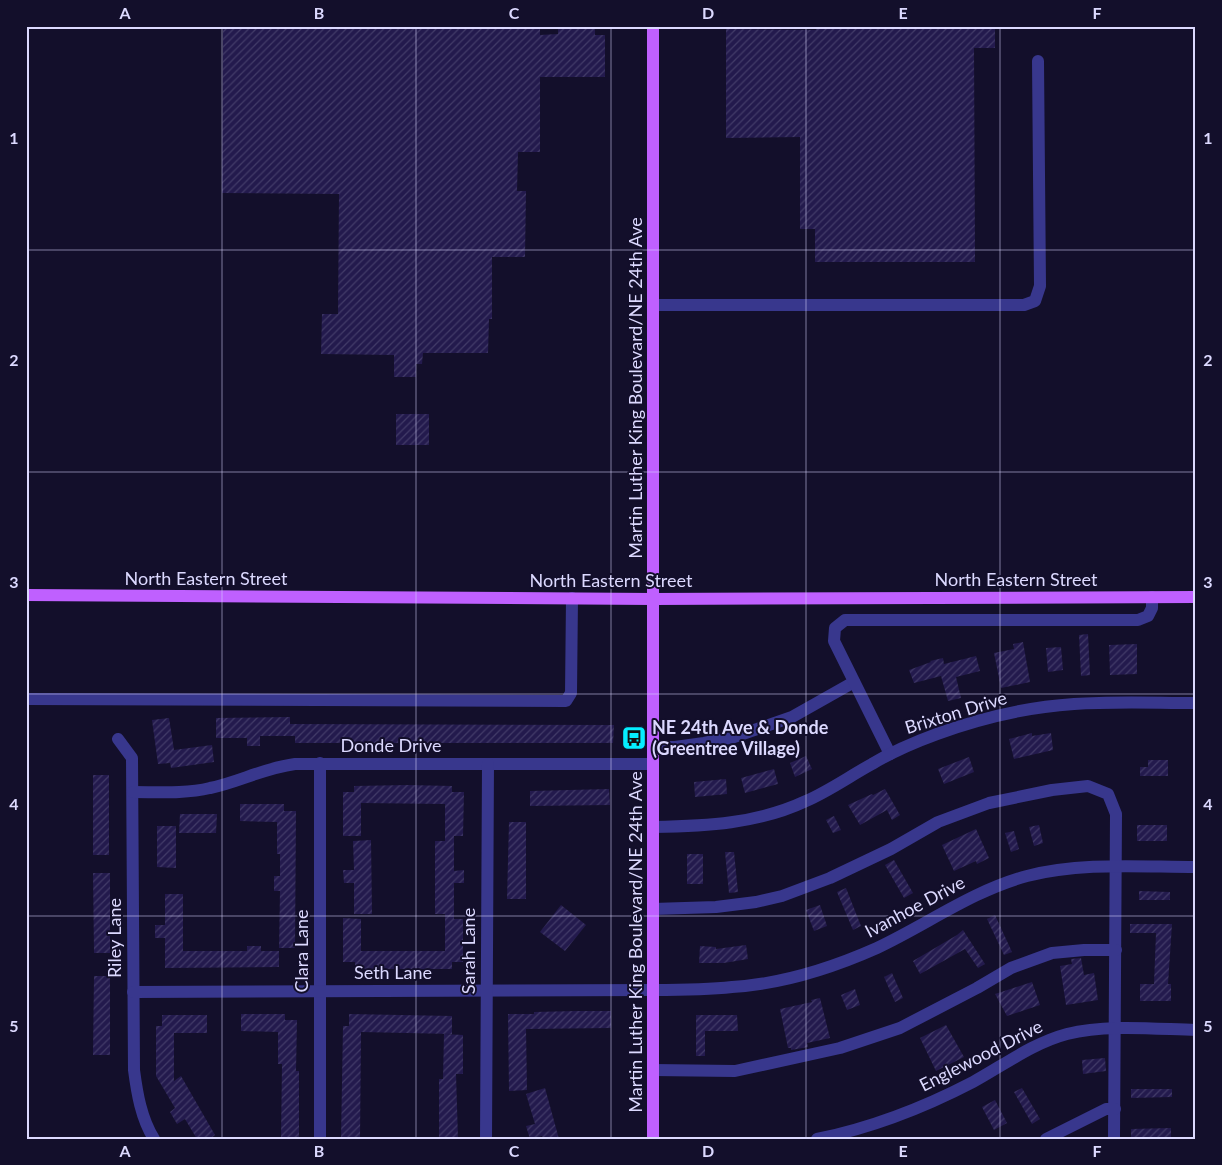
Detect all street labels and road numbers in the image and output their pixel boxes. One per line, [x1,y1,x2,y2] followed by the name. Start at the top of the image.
[624,217,646,559] street label: Martin Luther King Boulevard/NE 24th Ave
[125,567,288,589] street label: North Eastern Street
[935,568,1098,590] street label: North Eastern Street
[530,569,693,591] street label: North Eastern Street
[902,686,1009,738] street label: Brixton Drive
[341,734,441,756] street label: Donde Drive
[624,771,646,1113] street label: Martin Luther King Boulevard/NE 24th Ave
[861,871,968,942] street label: Ivanhoe Drive
[103,898,125,978] street label: Riley Lane
[457,908,479,994] street label: Sarah Lane
[290,910,312,992] street label: Clara Lane
[354,961,432,983] street label: Seth Lane
[915,1015,1046,1096] street label: Englewood Drive

